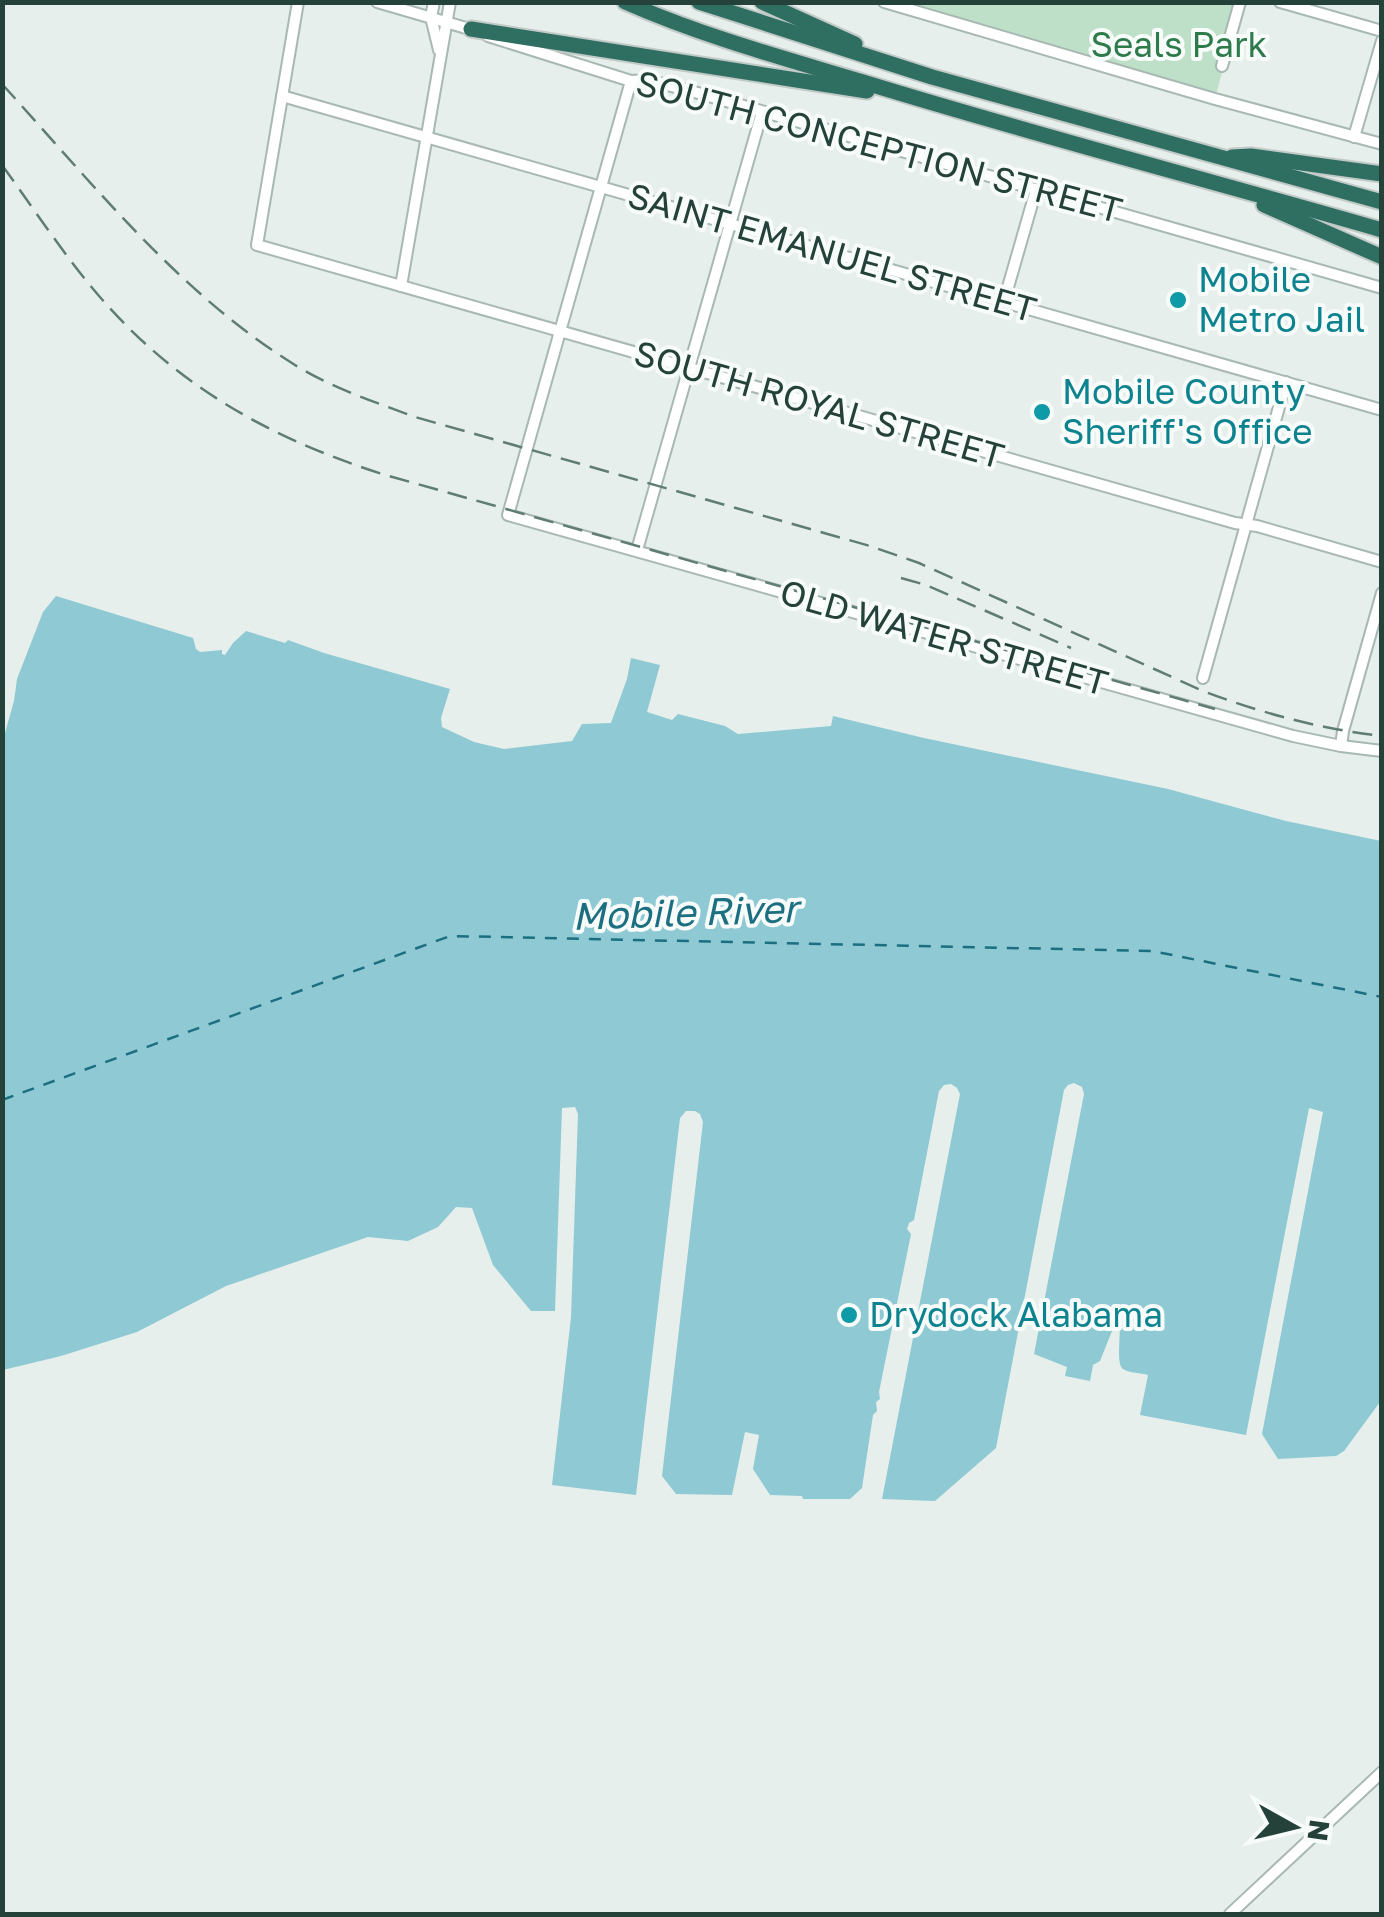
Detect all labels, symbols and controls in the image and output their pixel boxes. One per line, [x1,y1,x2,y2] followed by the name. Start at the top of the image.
[1091,23,1267,65] park label: Seals Park
[632,61,1127,231] street label: SOUTH CONCEPTION STREET
[623,174,1041,331] street label: SAINT EMANUEL STREET
[1198,258,1365,340] place label: Mobile Metro Jail
[1167,289,1189,311] marker: Mobile Metro Jail
[629,331,1009,477] street label: SOUTH ROYAL STREET
[1062,370,1312,452] place label: Mobile County Sheriff's Office
[1031,401,1053,423] marker: Mobile County Sheriff's Office
[775,570,1113,704] street label: OLD WATER STREET
[571,885,804,938] water label: Mobile River
[869,1293,1163,1335] place label: Drydock Alabama
[838,1304,860,1326] marker: Drydock Alabama
[1244,1777,1344,1877] north arrow
[1301,1818,1337,1843] text: N

